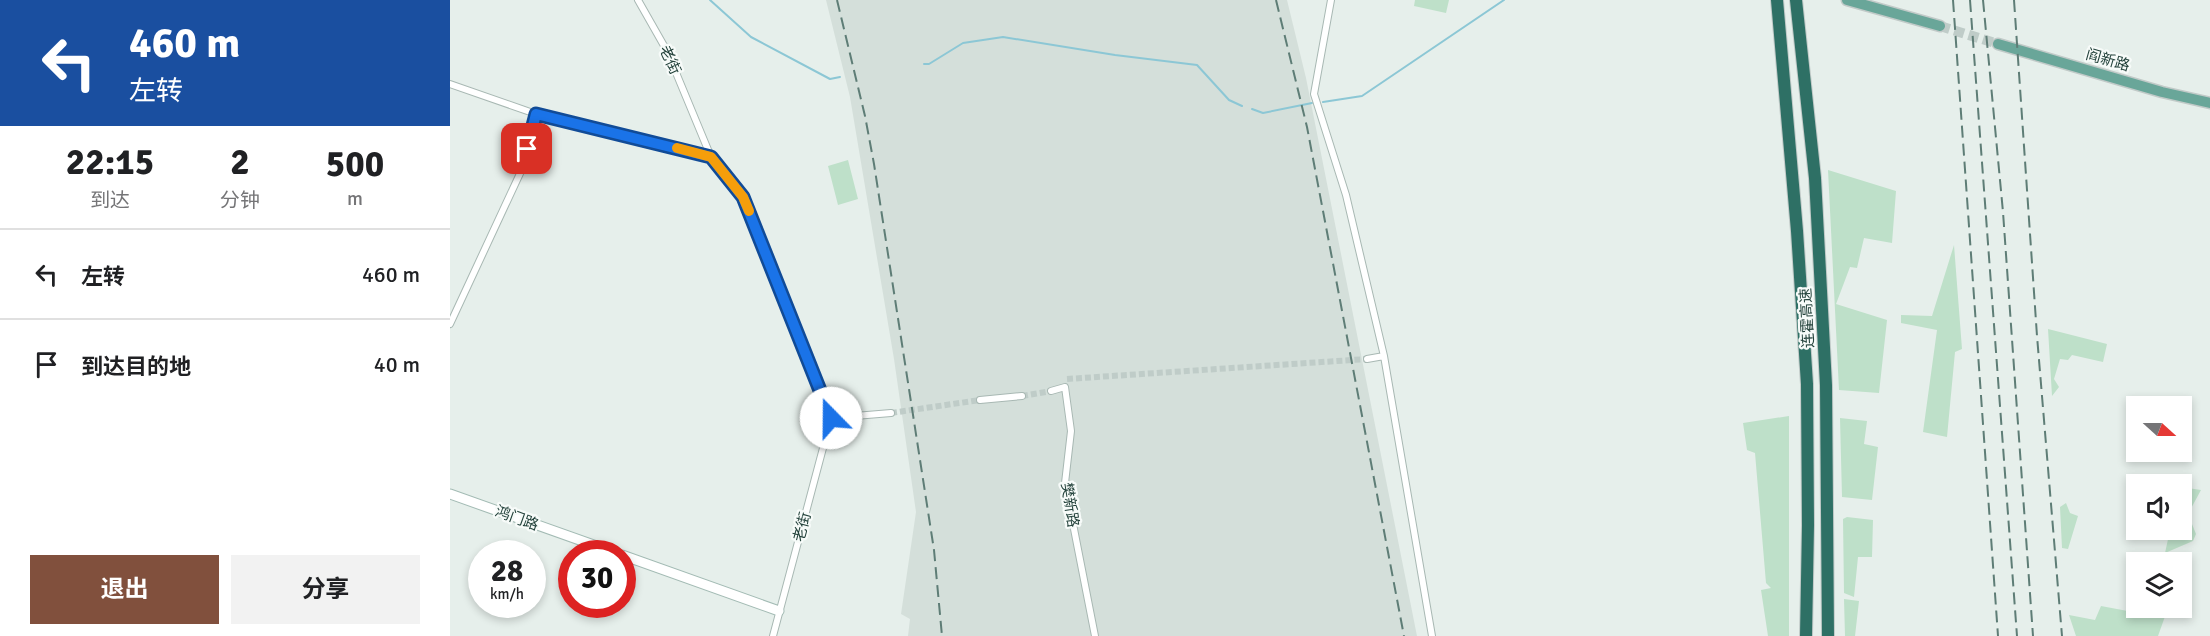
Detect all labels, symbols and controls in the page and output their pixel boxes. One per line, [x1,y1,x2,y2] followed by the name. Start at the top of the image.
[129,18,240,69] text: 460 m
[30,24,108,102] icon: left
[656,43,684,77] street label: 老街
[2084,45,2132,75] street label: 阎新路
[129,75,183,108] text: 左转
[501,123,552,174] pin
[510,132,543,165] icon: arrive
[66,140,154,185] text: 22:15
[230,140,250,185] text: 2
[326,142,384,187] text: 500
[347,186,363,211] text: m
[90,188,130,213] text: 到达
[220,188,260,213] text: 分钟
[30,258,63,291] icon: left
[362,261,420,288] text: 460 m
[81,263,125,290] text: 左转
[1796,288,1818,348] street label: 连霍高速
[30,348,63,381] icon: arrive
[374,351,420,378] text: 40 m
[81,353,191,380] text: 到达目的地
[799,386,863,450] position arrow
[2126,396,2192,462] north arrow
[2126,396,2192,618] map controls
[2126,474,2192,540] button: sound
[1058,481,1082,529] street label: 樊新路
[493,502,541,534] street label: 鸿门路
[789,510,815,544] street label: 老街
[558,540,636,618] speed limit sign: 30
[2126,552,2192,618] button: layers
[491,553,523,590] text: 28
[30,555,219,624] button: 退出
[231,555,420,624] button: 分享
[490,585,524,603] text: km/h

